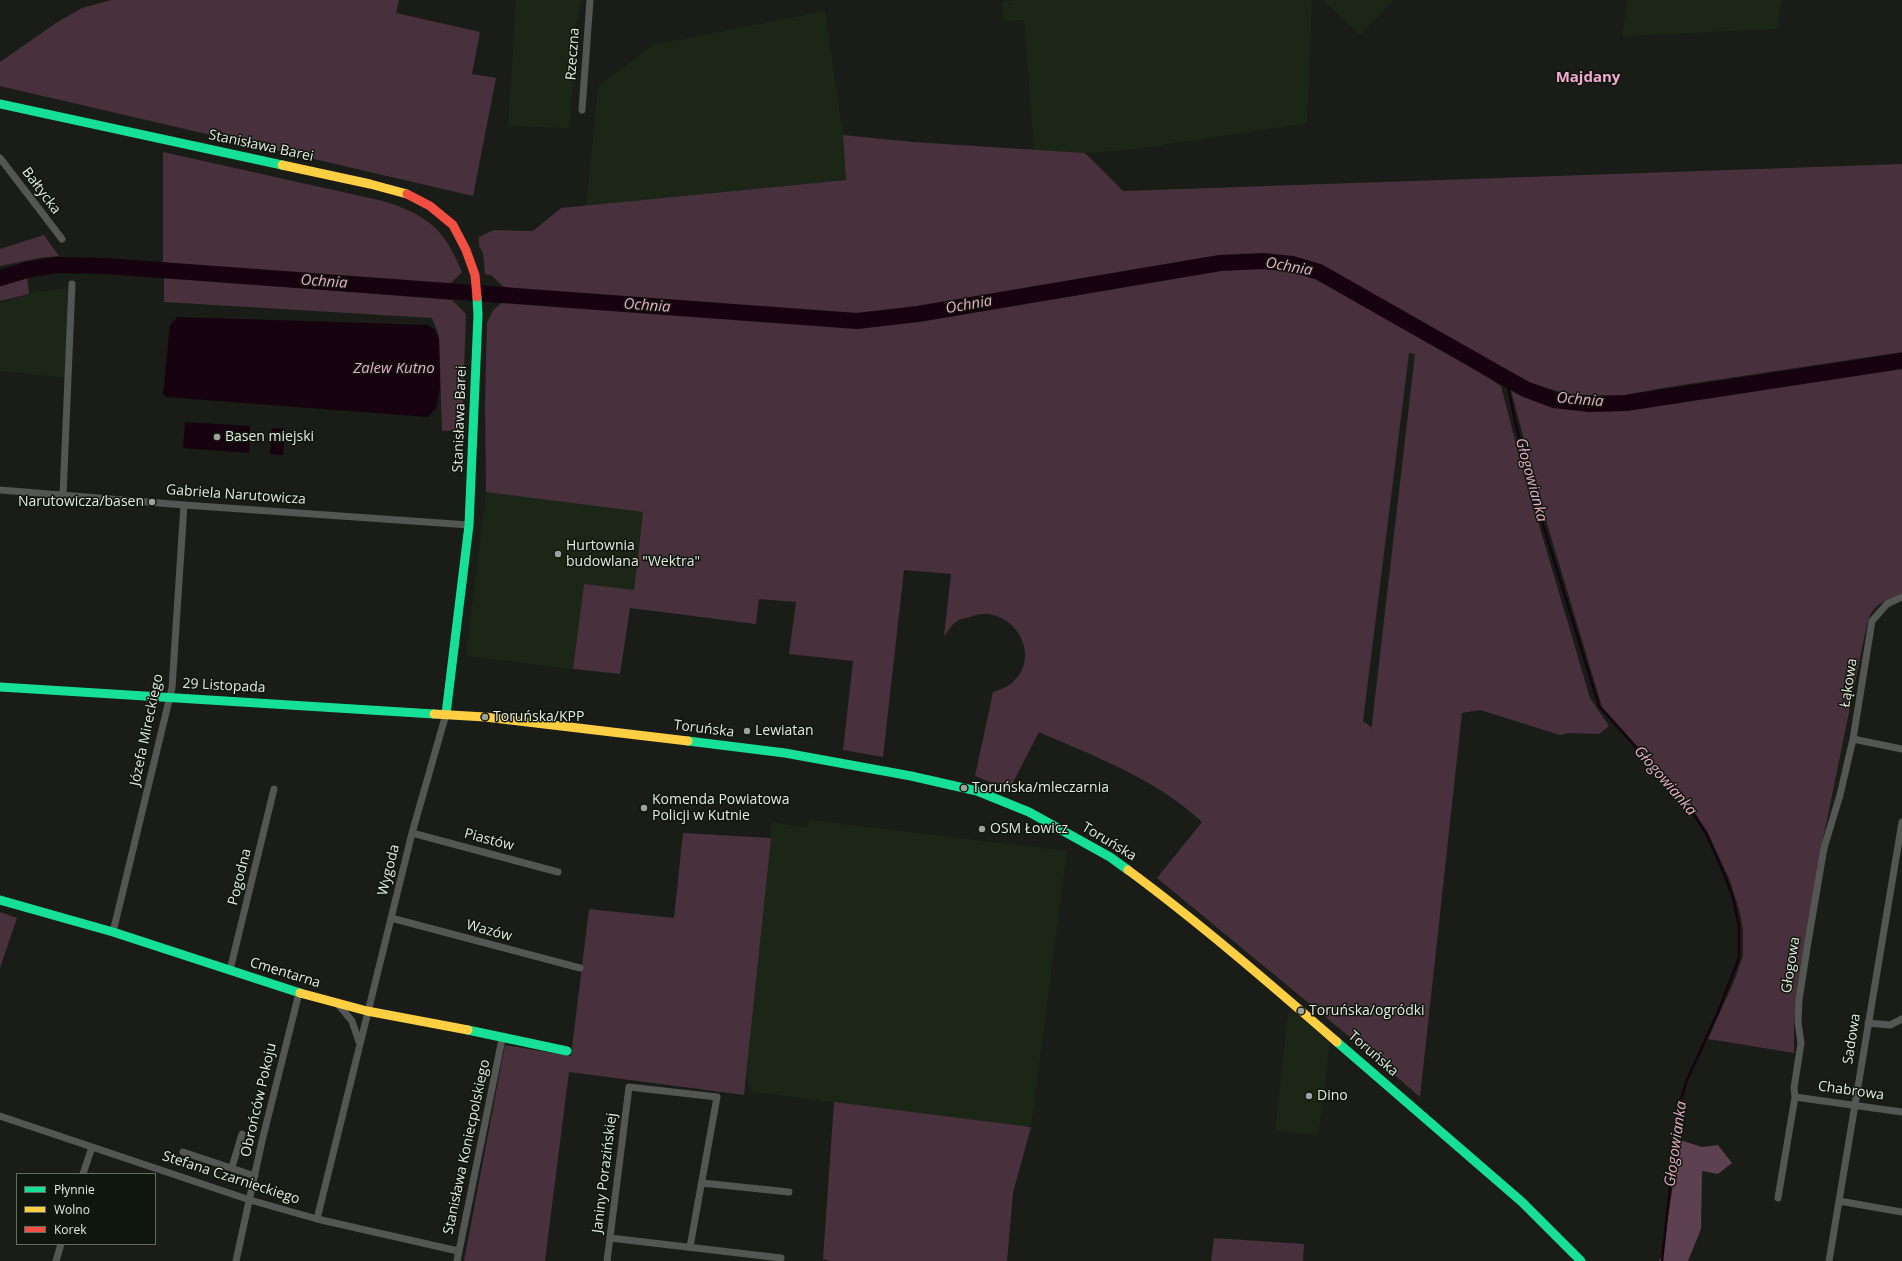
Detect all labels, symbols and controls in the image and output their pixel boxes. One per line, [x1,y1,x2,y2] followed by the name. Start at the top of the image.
[563,27,583,81] street label: Rzeczna
[1556,69,1620,87] district label: Majdany
[207,127,315,165] street label: Stanisława Barei
[18,164,64,218] street label: Bałtycka
[1264,254,1314,280] water label: Ochnia
[300,271,348,293] water label: Ochnia
[944,292,994,318] water label: Ochnia
[623,295,671,317] water label: Ochnia
[353,360,435,378] water label: Zalew Kutno
[450,365,470,473] street label: Stanisława Barei
[1556,389,1604,411] water label: Ochnia
[225,429,314,445] place label: Basen miejski
[212,432,222,442] marker: Basen miejski
[1511,436,1551,524] water label: Głogowianka
[166,482,306,508] street label: Gabriela Narutowicza
[18,494,144,510] place label: Narutowicza/basen
[147,497,157,507] marker: Narutowicza/basen
[566,538,700,570] place label: Hurtownia budowlana "Wektra"
[553,549,563,559] marker: Hurtownia budowlana "Wektra"
[1837,657,1861,709] street label: Łąkowa
[127,673,167,787] street label: Józefa Mireckiego
[182,675,266,697] street label: 29 Listopada
[493,709,584,725] place label: Toruńska/KPP
[480,712,490,722] marker: Toruńska/KPP
[673,717,735,741] street label: Toruńska
[755,723,814,739] place label: Lewiatan
[742,726,752,736] marker: Lewiatan
[1630,743,1700,819] water label: Głogowianka
[972,780,1109,796] place label: Toruńska/mleczarnia
[959,783,969,793] marker: Toruńska/mleczarnia
[652,792,789,824] place label: Komenda Powiatowa Policji w Kutnie
[639,803,649,813] marker: Komenda Powiatowa Policji w Kutnie
[1079,819,1139,865] street label: Toruńska
[990,821,1068,837] place label: OSM Łowicz
[977,824,987,834] marker: OSM Łowicz
[462,825,516,855] street label: Piastów
[375,843,403,897] street label: Wygoda
[225,847,255,907] street label: Pogodna
[464,917,514,945] street label: Wazów
[1778,936,1804,994] street label: Głogowa
[248,954,322,992] street label: Cmentarna
[1309,1003,1425,1019] place label: Toruńska/ogródki
[1296,1006,1306,1016] marker: Toruńska/ogródki
[1840,1012,1864,1066] street label: Sadowa
[1345,1028,1401,1080] street label: Toruńska
[238,1041,280,1159] street label: Obrońców Pokoju
[440,1058,494,1236] street label: Stanisława Koniecpolskiego
[1817,1078,1885,1104] street label: Chabrowa
[1317,1088,1348,1104] place label: Dino
[1304,1091,1314,1101] marker: Dino
[1661,1100,1691,1188] water label: Głogowianka
[589,1112,621,1234] street label: Janiny Porazińskiej
[160,1148,302,1208] street label: Stefana Czarnieckiego
[16,1173,156,1245] legend
[54,1181,95,1198] text: Płynnie
[54,1201,90,1218] text: Wolno
[54,1221,87,1238] text: Korek

